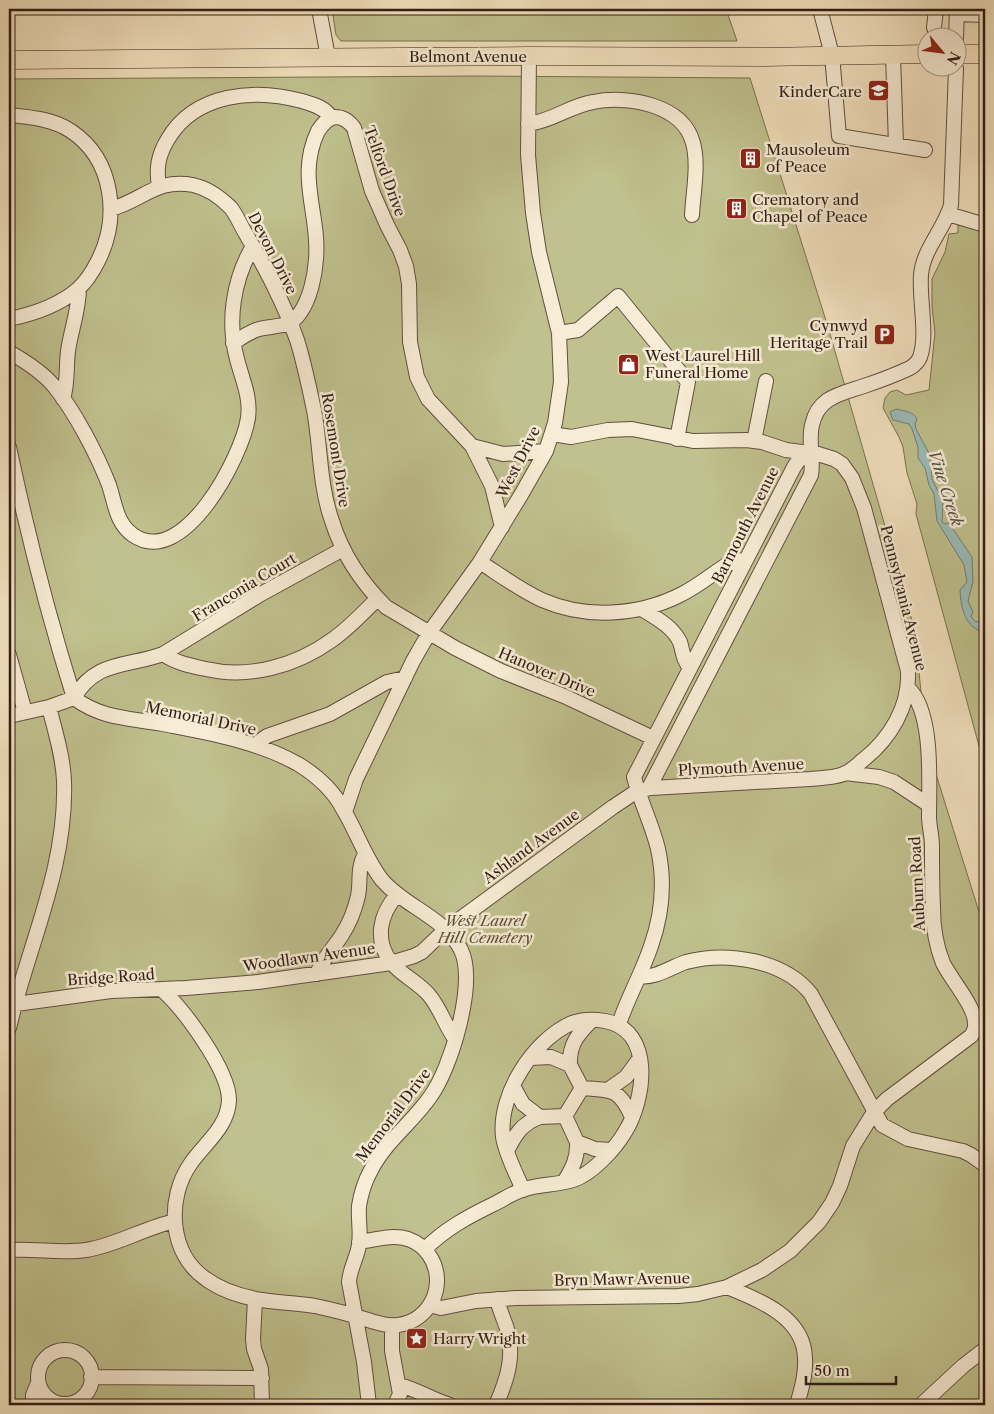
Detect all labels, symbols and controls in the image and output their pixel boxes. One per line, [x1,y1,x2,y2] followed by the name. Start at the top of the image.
[916,28,966,78] north arrow
[409,47,527,66] street label: Belmont Avenue
[943,49,964,68] text: N
[866,79,890,103] school or university icon: KinderCare
[779,82,862,101] place label: KinderCare
[360,123,410,219] street label: Telford Drive
[766,140,850,176] place label: Mausoleum of Peace
[738,146,762,170] building icon: Mausoleum of Peace
[752,190,868,226] place label: Crematory and Chapel of Peace
[724,196,748,220] building icon: Crematory and Chapel of Peace
[244,209,302,297] street label: Devon Drive
[770,316,869,352] place label: Cynwyd Heritage Trail
[872,322,896,346] parking icon: Cynwyd Heritage Trail
[644,346,761,382] place label: West Laurel Hill Funeral Home
[617,352,641,376] shop icon: West Laurel Hill Funeral Home
[318,391,354,509] street label: Rosemont Drive
[491,423,544,502] street label: West Drive
[924,447,968,529] water label: Vine Creek
[707,463,783,587] street label: Barmouth Avenue
[877,523,931,673] street label: Pennsylvania Avenue
[189,548,300,625] street label: Franconia Court
[495,643,599,701] street label: Hanover Drive
[144,697,258,739] street label: Memorial Drive
[677,754,805,780] street label: Plymouth Avenue
[478,805,583,888] street label: Ashland Avenue
[905,836,929,933] street label: Auburn Road
[436,911,533,947] park label: West Laurel Hill Cemetery
[241,938,376,976] street label: Woodlawn Avenue
[67,964,155,990] street label: Bridge Road
[352,1064,434,1166] street label: Memorial Drive
[554,1268,690,1290] street label: Bryn Mawr Avenue
[405,1326,429,1350] place icon: Harry Wright
[433,1329,527,1348] place label: Harry Wright
[806,1354,896,1386] scale bar
[814,1361,850,1380] text: 50 m

